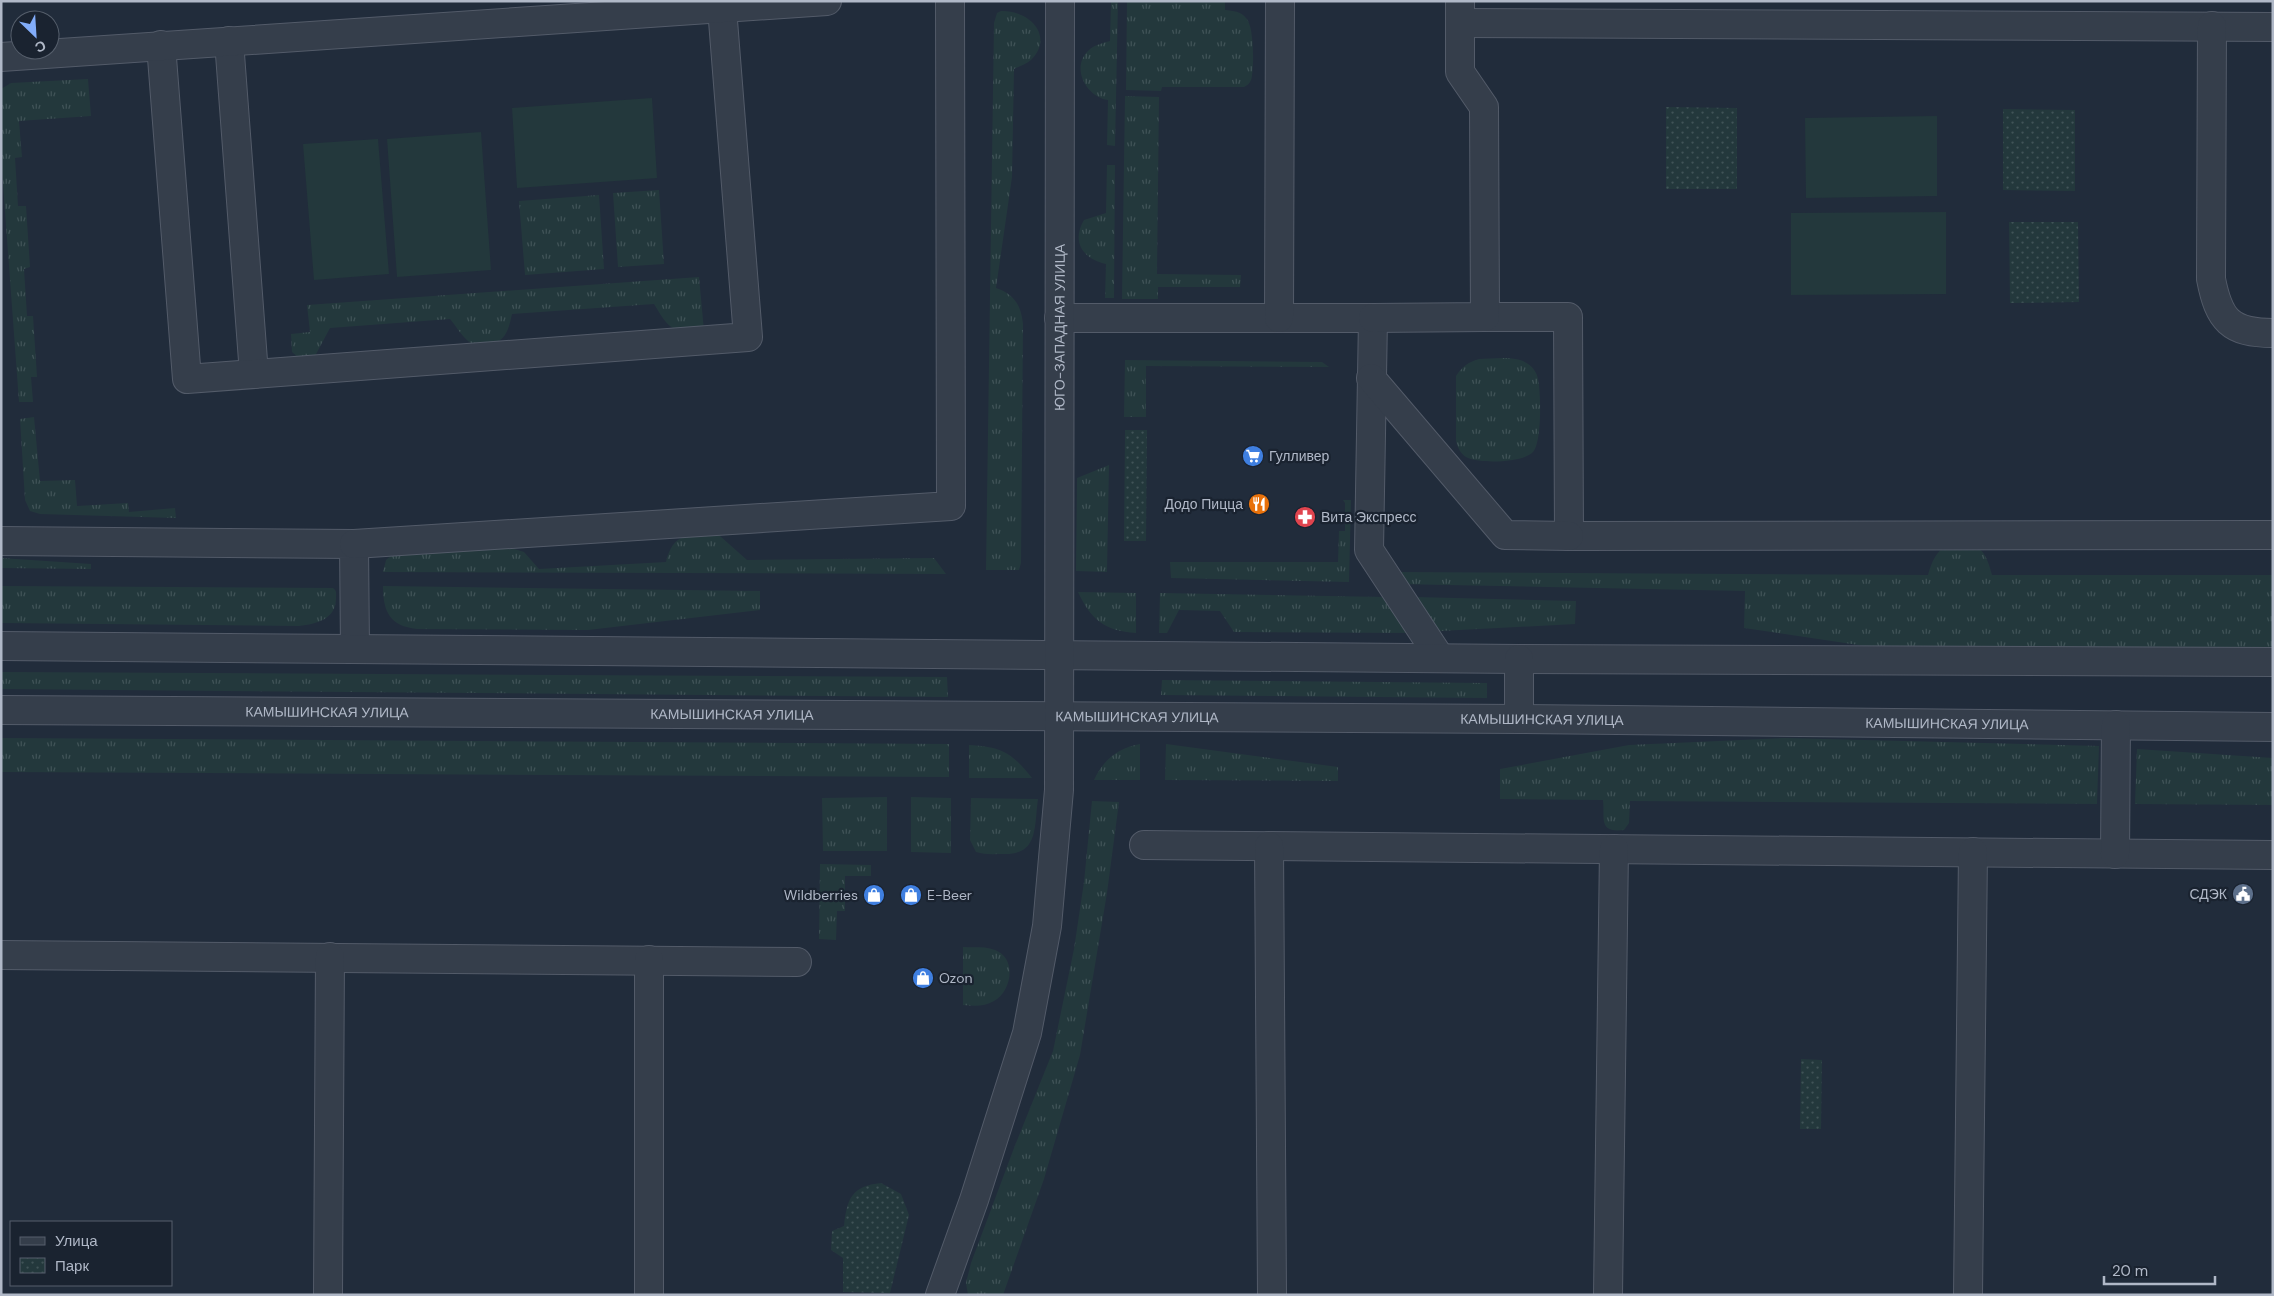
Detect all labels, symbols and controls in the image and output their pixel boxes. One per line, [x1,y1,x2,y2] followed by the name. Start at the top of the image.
[10,10,60,60] north arrow
[32,36,49,57] text: С
[1050,243,1069,411] street label: ЮГО-ЗАПАДНАЯ УЛИЦА
[1241,444,1265,468] supermarket icon: Гулливер
[1269,447,1330,465] place label: Гулливер
[1247,492,1271,516] restaurant icon: Додо Пицца
[1164,495,1243,513] place label: Додо Пицца
[1293,505,1317,529] pharmacy icon: Вита Экспресс
[1321,508,1416,526] place label: Вита Экспресс
[245,702,409,721] street label: КАМЫШИНСКАЯ УЛИЦА
[650,705,814,724] street label: КАМЫШИНСКАЯ УЛИЦА
[1055,707,1219,726] street label: КАМЫШИНСКАЯ УЛИЦА
[1460,710,1624,729] street label: КАМЫШИНСКАЯ УЛИЦА
[1865,714,2029,733] street label: КАМЫШИНСКАЯ УЛИЦА
[2231,882,2255,906] public building icon: СДЭК
[862,883,886,907] shop icon: Wildberries
[899,883,923,907] shop icon: E-Beer
[2189,885,2228,903] place label: СДЭК
[784,886,858,904] place label: Wildberries
[927,886,972,904] place label: E-Beer
[911,966,935,990] shop icon: Ozon
[939,969,973,987] place label: Ozon
[10,1221,172,1286] legend
[55,1231,98,1251] text: Улица
[2104,1254,2215,1286] scale bar
[55,1256,89,1276] text: Парк
[2112,1261,2148,1281] text: 20 m

